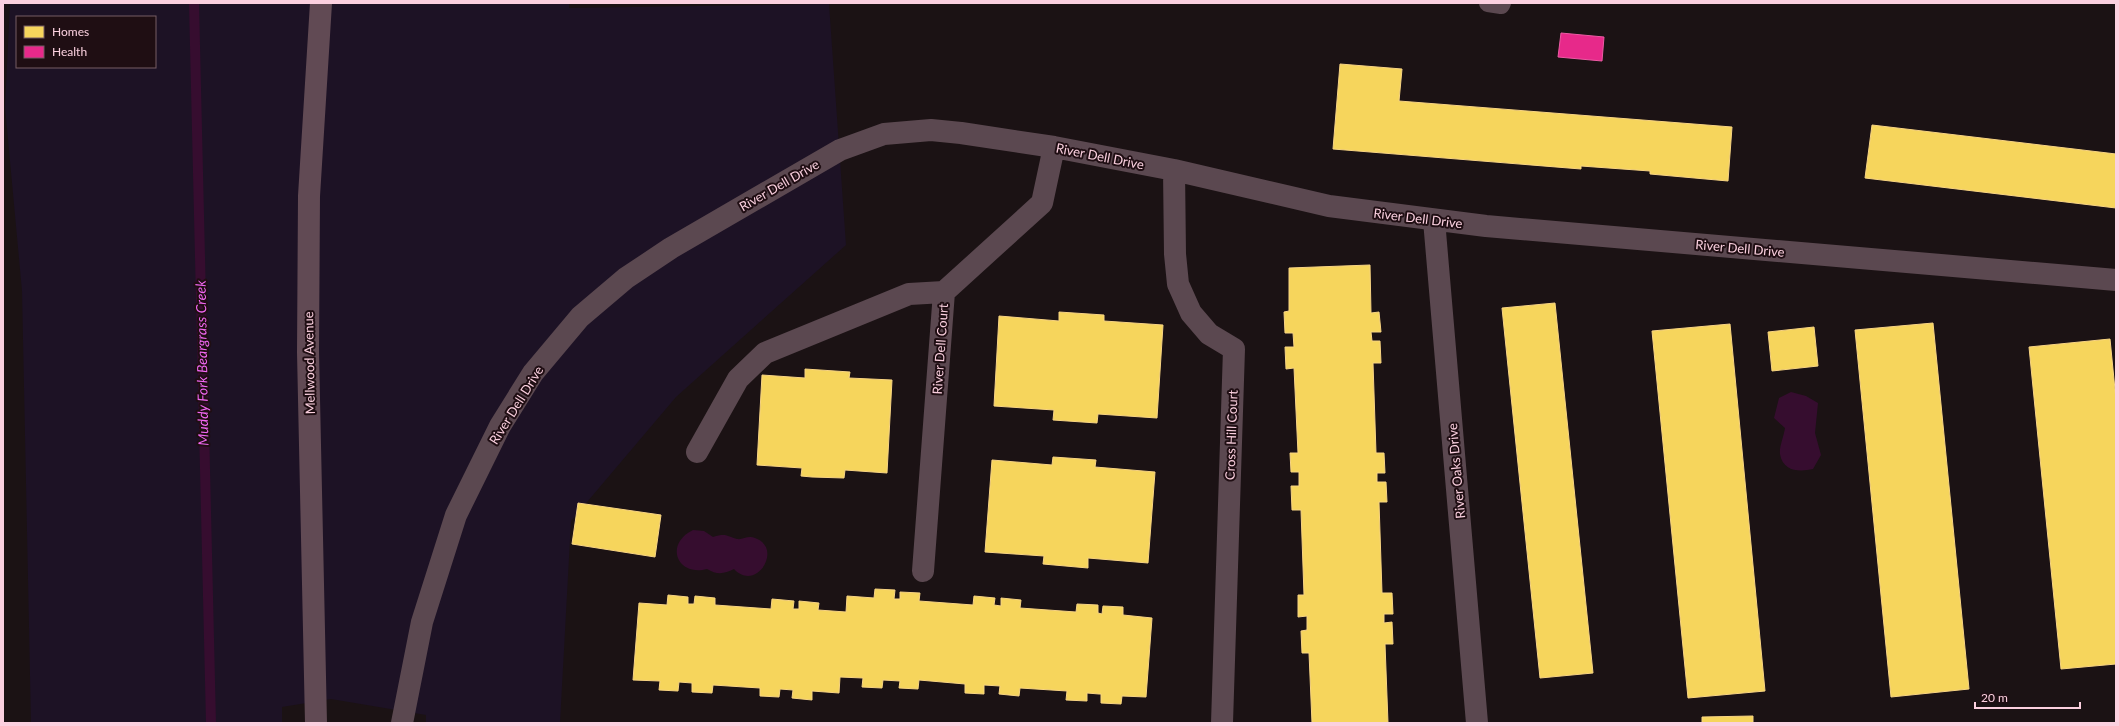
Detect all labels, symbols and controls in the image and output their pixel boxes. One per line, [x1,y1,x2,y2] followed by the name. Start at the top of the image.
[16,16,156,68] legend
[52,24,89,39] text: Homes
[52,44,87,59] text: Health
[1055,140,1146,172] street label: River Dell Drive
[736,156,822,214] street label: River Dell Drive
[1373,205,1464,231] street label: River Dell Drive
[1695,236,1785,260] street label: River Dell Drive
[192,280,211,446] water label: Muddy Fork Beargrass Creek
[929,303,951,395] street label: River Dell Court
[300,311,318,415] street label: Mellwood Avenue
[486,363,547,447] street label: River Dell Drive
[1221,389,1241,480] street label: Cross Hill Court
[1444,423,1468,519] street label: River Oaks Drive
[1975,684,2080,710] scale bar
[1981,690,2008,705] text: 20 m

